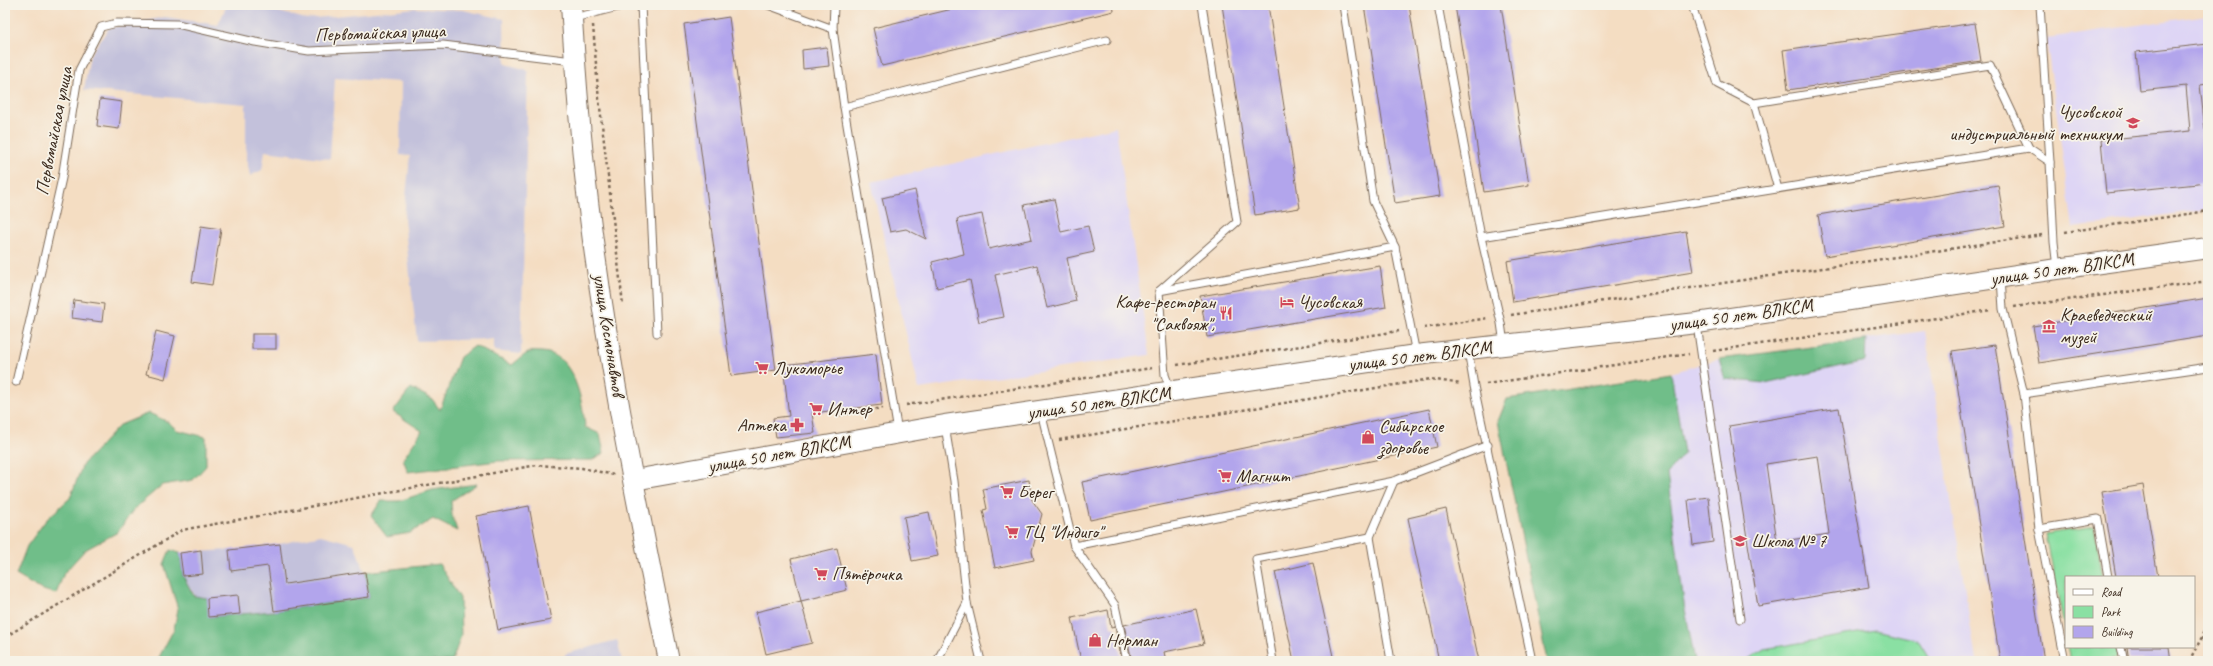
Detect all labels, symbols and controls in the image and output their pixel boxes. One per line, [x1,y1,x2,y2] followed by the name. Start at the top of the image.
[314,19,447,47] street label: Первомайская улица
[30,63,78,197] street label: Первомайская улица
[1949,100,2124,146] place label: Чусовской индустриальный техникум
[2125,115,2141,131] school or university icon: Чусовской индустриальный техникум
[1988,247,2136,291] street label: улица 50 лет ВЛКСМ
[587,271,631,401] street label: улица Космонавтов
[1115,290,1216,336] place label: Кафе-ресторан "Саквояж",
[1298,290,1363,314] place label: Чусовская
[1667,293,1815,337] street label: улица 50 лет ВЛКСМ
[1279,294,1295,310] hotel icon: Чусовская
[2060,303,2153,349] place label: Краеведческий музей
[1218,305,1234,321] restaurant icon: Кафе-ресторан "Саквояж",
[2041,318,2057,334] museum icon: Краеведческий музей
[1346,335,1494,377] street label: улица 50 лет ВЛКСМ
[773,356,844,380] place label: Лукоморье
[754,360,770,376] supermarket icon: Лукоморье
[1025,381,1173,425] street label: улица 50 лет ВЛКСМ
[827,397,874,421] place label: Интер
[808,401,824,417] supermarket icon: Интер
[737,413,787,437] place label: Аптека
[1376,414,1445,460] place label: Сибирское здоровье
[789,417,805,433] pharmacy icon: Аптека
[705,429,853,479] street label: улица 50 лет ВЛКСМ
[1360,429,1376,445] shop icon: Сибирское здоровье
[1236,464,1291,488] place label: Магнит
[1217,468,1233,484] supermarket icon: Магнит
[1018,480,1055,504] place label: Берег
[999,484,1015,500] supermarket icon: Берег
[1023,520,1106,544] place label: ТЦ "Индиго"
[1004,524,1020,540] supermarket icon: ТЦ "Индиго"
[1751,529,1828,553] place label: Школа № 7
[1732,533,1748,549] school or university icon: Школа № 7
[832,562,903,586] place label: Пятёрочка
[813,566,829,582] supermarket icon: Пятёрочка
[2065,576,2195,648] legend
[2101,584,2123,600] text: Road
[2101,604,2122,620] text: Park
[2101,624,2133,640] text: Building
[1106,628,1158,652] place label: Норман
[1087,632,1103,648] shop icon: Норман

